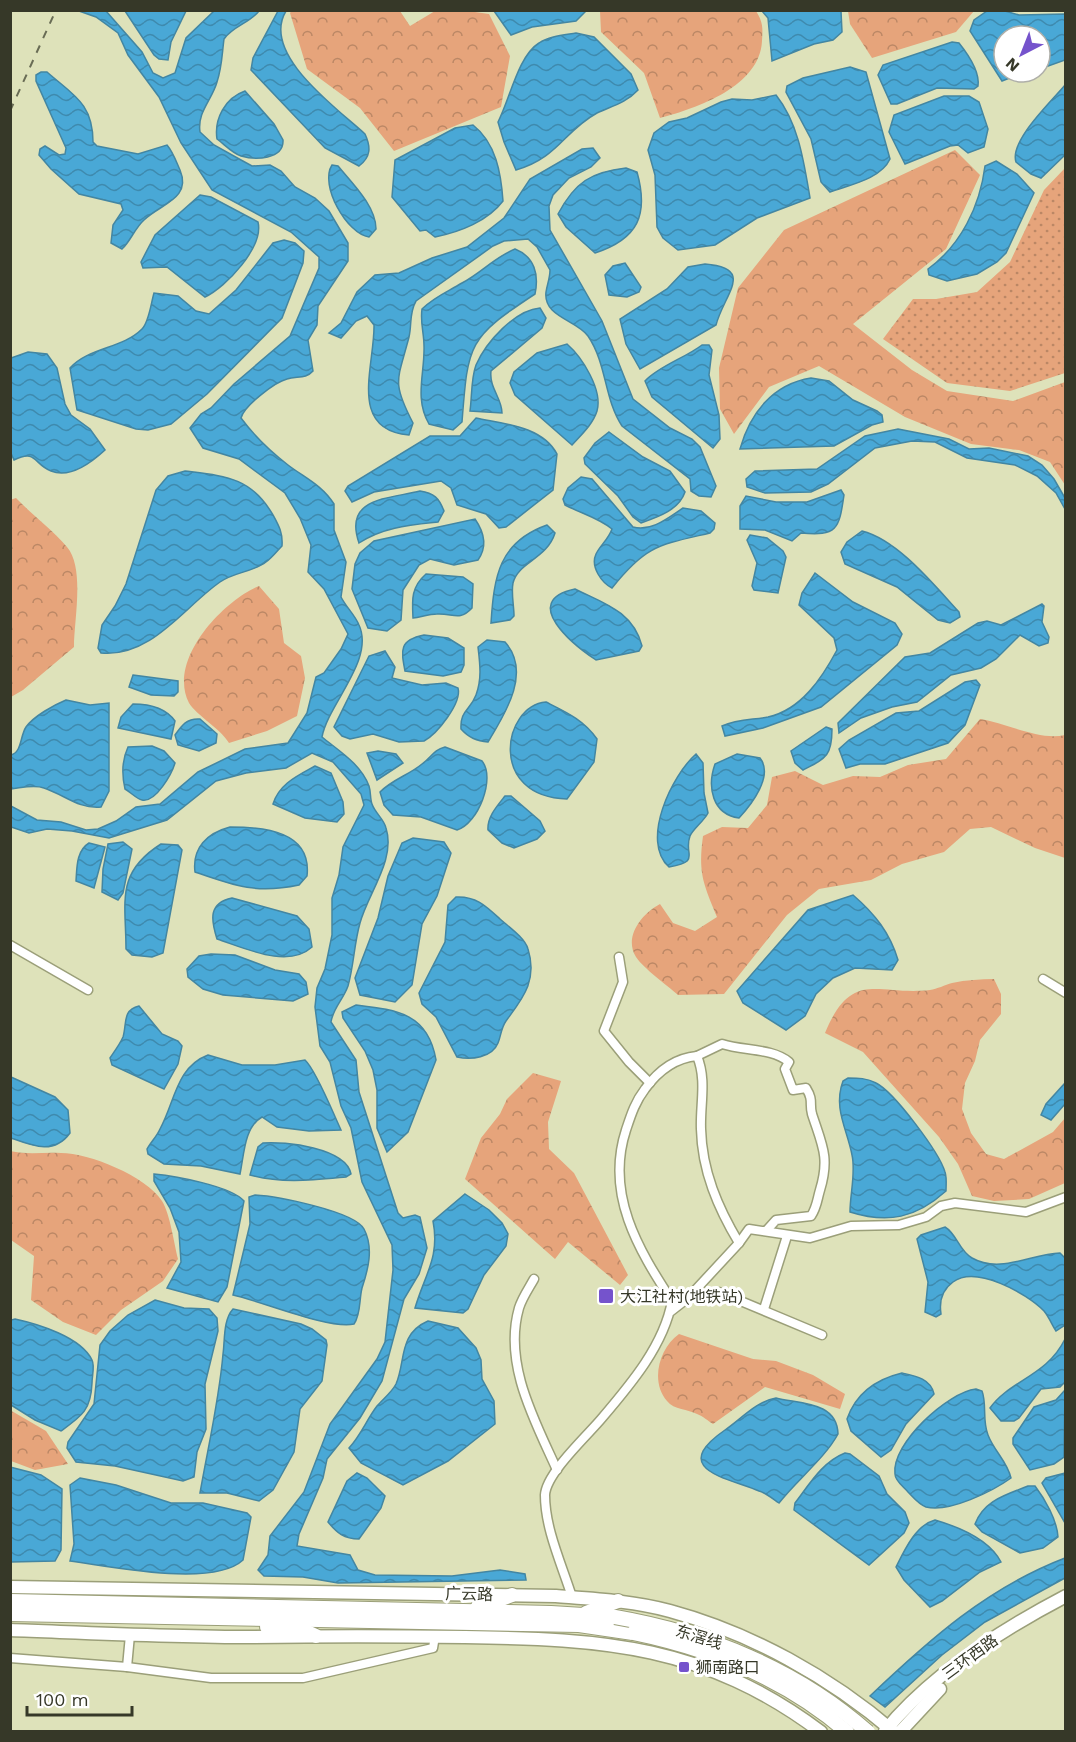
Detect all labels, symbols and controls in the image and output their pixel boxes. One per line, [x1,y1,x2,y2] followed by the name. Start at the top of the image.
[992,24,1052,84] north arrow
[1002,54,1023,76] text: N
[597,1287,615,1305] marker: 大江社村(地铁站)
[620,1287,743,1306] place label: 大江社村(地铁站)
[445,1584,493,1604] street label: 广云路
[673,1621,725,1653] street label: 东滘线
[939,1631,1001,1683] street label: 三环西路
[696,1658,760,1677] place label: 狮南路口
[677,1660,691,1674] marker: 狮南路口
[27,1679,132,1717] scale bar
[36,1689,89,1710] text: 100 m

